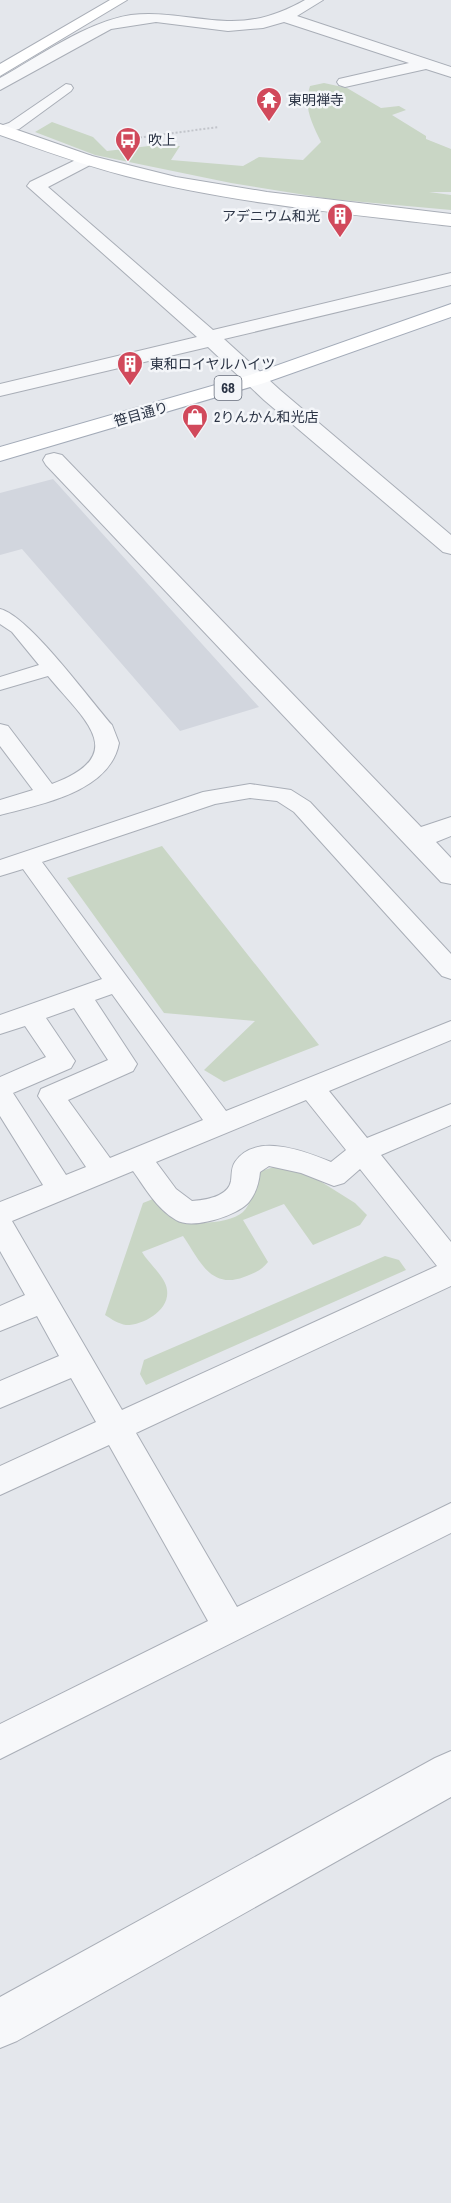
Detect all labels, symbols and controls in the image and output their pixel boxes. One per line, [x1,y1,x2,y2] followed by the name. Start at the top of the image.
[254,85,284,123] temple icon: 東明禅寺
[288,91,344,109] place label: 東明禅寺
[113,125,143,163] bus stop icon: 吹上
[148,131,176,149] place label: 吹上
[325,201,355,239] building icon: アデニウム和光
[222,207,320,225] place label: アデニウム和光
[115,349,145,387] building icon: 東和ロイヤルハイツ
[150,355,275,373] place label: 東和ロイヤルハイツ
[214,376,242,400] road number: 68
[112,398,170,430] street label: 笹目通り
[180,402,210,440] shop icon: 2りんかん和光店
[214,408,318,426] place label: 2りんかん和光店

